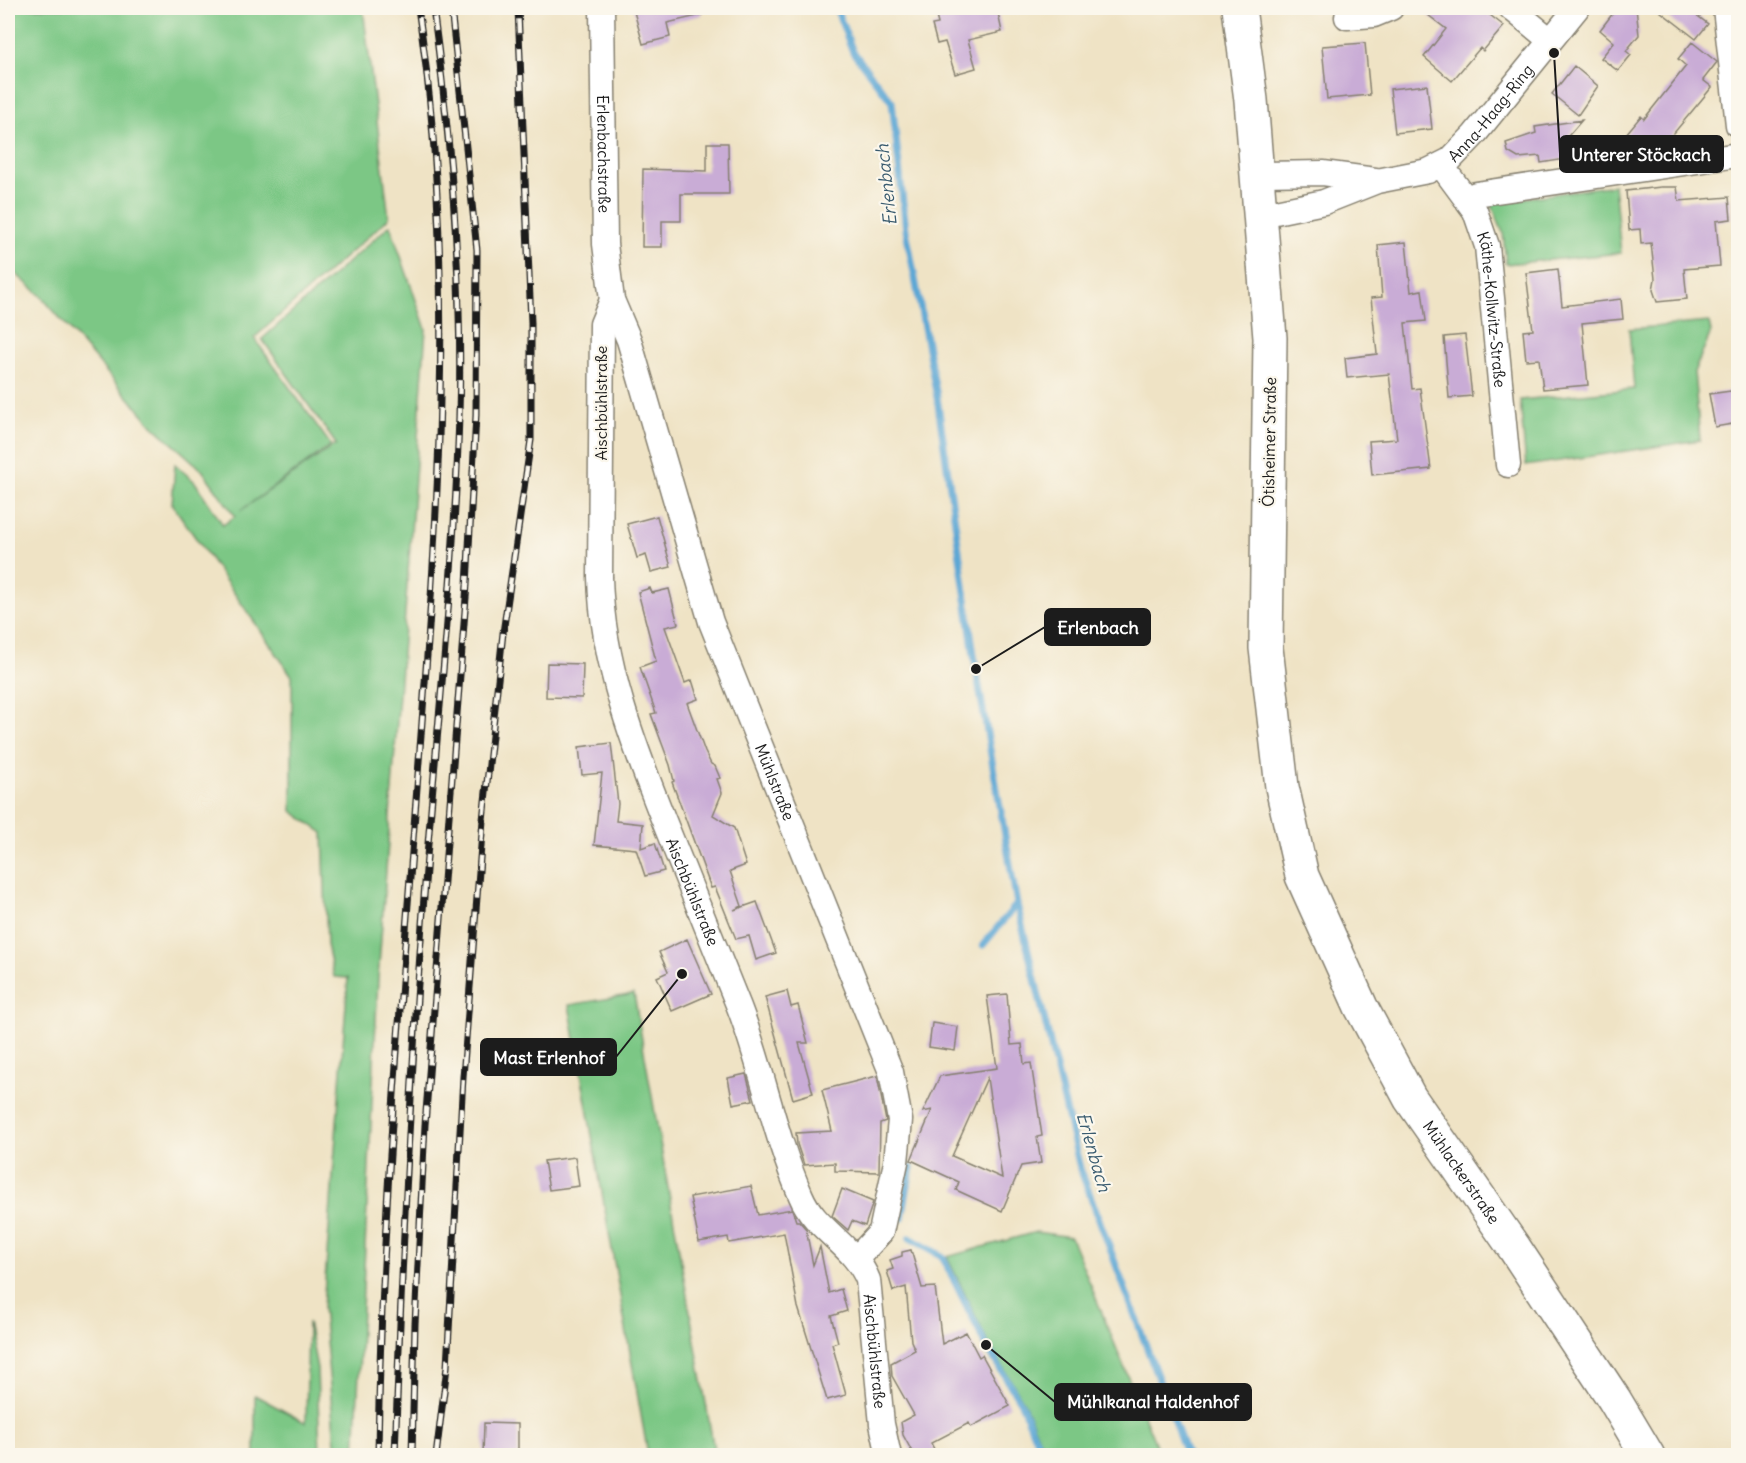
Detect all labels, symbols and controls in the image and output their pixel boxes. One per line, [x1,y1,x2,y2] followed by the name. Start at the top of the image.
[1444,60,1537,166] street label: Anna-Haag-Ring
[593,95,615,213] street label: Erlenbachstraße
[1560,136,1723,172] callout: Unterer Stöckach
[870,143,902,227] water label: Erlenbach
[1571,143,1712,166] text: Unterer Stöckach
[1473,229,1511,389] street label: Käthe-Kollwitz-Straße
[591,346,611,461] street label: Aischbühlstraße
[1258,377,1280,507] street label: Ötisheimer Straße
[1045,609,1150,645] callout: Erlenbach
[1057,616,1139,639] text: Erlenbach
[751,741,799,823] street label: Mühlstraße
[662,835,724,949] street label: Aischbühlstraße
[481,1039,616,1075] callout: Mast Erlenhof
[493,1046,606,1069] text: Mast Erlenhof
[1072,1110,1116,1195] water label: Erlenbach
[1419,1117,1504,1228] street label: Mühlackerstraße
[859,1293,890,1409] street label: Aischbühlstraße
[1055,1384,1251,1420] callout: Mühlkanal Haldenhof
[1067,1390,1240,1413] text: Mühlkanal Haldenhof

